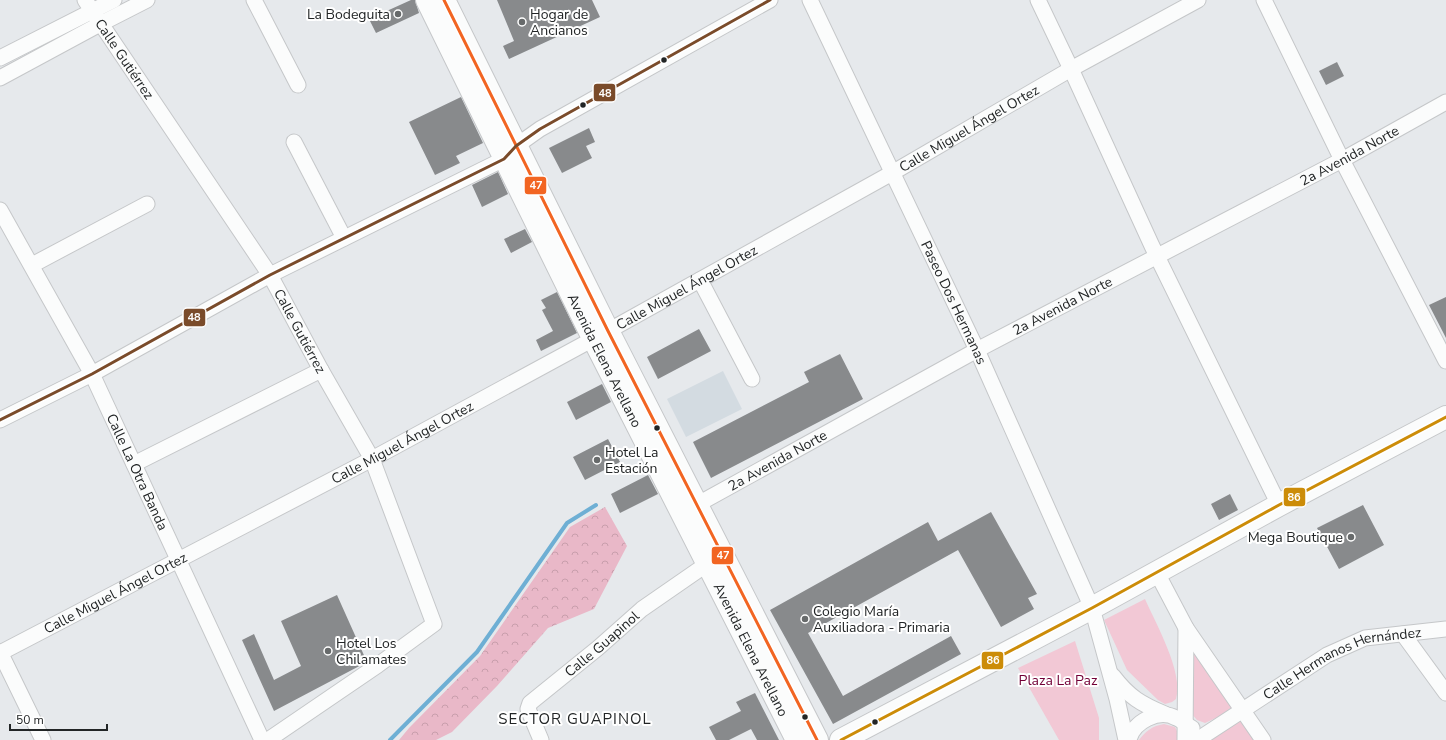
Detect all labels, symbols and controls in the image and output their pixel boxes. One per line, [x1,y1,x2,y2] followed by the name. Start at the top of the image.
[307,5,390,24] place label: La Bodeguita
[530,5,588,40] place label: Hogar de Ancianos
[393,9,403,19] marker: La Bodeguita
[91,15,159,103] street label: Calle Gutiérrez
[517,17,527,27] marker: Hogar de Ancianos
[659,55,669,65] unlabelled marker
[895,80,1043,176] street label: Calle Miguel Ángel Ortez
[593,83,616,102] line badge: 48
[598,86,612,101] text: 48
[578,100,588,110] unlabelled marker
[1296,121,1402,190] street label: 2a Avenida Norte
[524,176,547,195] line badge: 47
[529,178,543,193] text: 47
[917,237,992,367] street label: Paseo Dos Hermanas
[613,240,761,334] street label: Calle Miguel Ángel Ortez
[1009,272,1115,340] street label: 2a Avenida Norte
[270,285,331,377] street label: Calle Gutiérrez
[563,290,646,431] street label: Avenida Elena Arellano
[183,308,206,327] line badge: 48
[187,310,201,325] text: 48
[328,396,477,488] street label: Calle Miguel Ángel Ortez
[102,410,173,533] street label: Calle La Otra Banda
[652,423,662,433] unlabelled marker
[725,425,830,495] street label: 2a Avenida Norte
[605,443,658,478] place label: Hotel La Estación
[592,455,602,465] marker: Hotel La Estación
[1283,487,1306,507] line badge: 86
[1287,490,1301,505] text: 86
[1248,528,1343,547] place label: Mega Boutique
[1346,532,1356,542] marker: Mega Boutique
[711,546,734,565] line badge: 47
[40,547,191,638] street label: Calle Miguel Ángel Ortez
[716,548,730,563] text: 47
[709,580,793,720] street label: Avenida Elena Arellano
[813,602,950,637] place label: Colegio María Auxiliadora - Primaria
[560,606,644,681] street label: Calle Guapinol
[800,614,810,624] marker: Colegio María Auxiliadora - Primaria
[1259,622,1423,704] street label: Calle Hermanos Hernández
[336,634,407,669] place label: Hotel Los Chilamates
[323,646,333,656] marker: Hotel Los Chilamates
[981,651,1004,670] line badge: 86
[986,653,1000,668] text: 86
[1019,671,1098,690] park label: Plaza La Paz
[10,706,107,732] scale bar
[498,709,652,729] district label: SECTOR GUAPINOL
[16,712,44,728] text: 50 m
[800,712,810,722] unlabelled marker
[870,717,880,727] unlabelled marker

